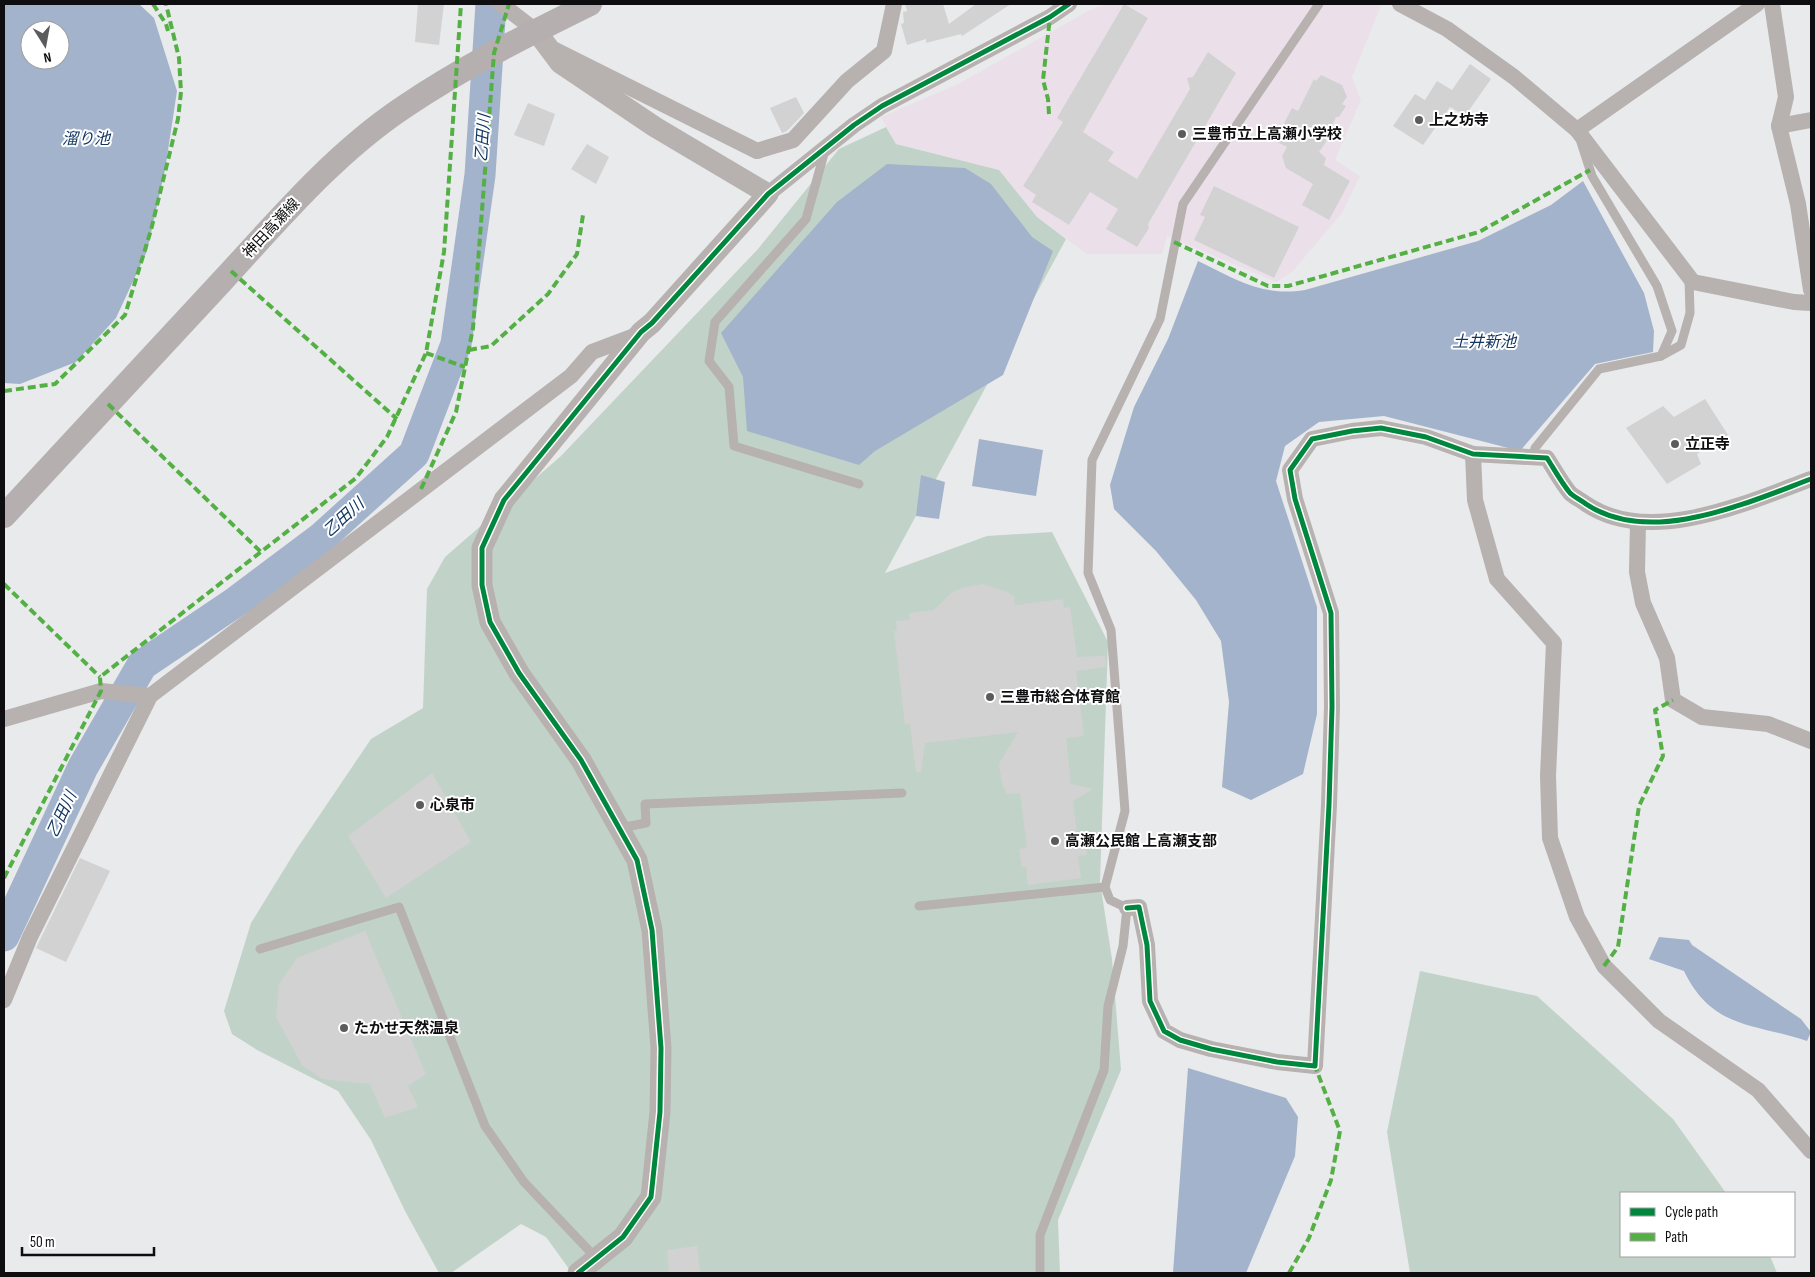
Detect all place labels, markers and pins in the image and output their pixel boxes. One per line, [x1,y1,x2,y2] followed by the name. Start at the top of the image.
[1429,111,1489,130] place label: 上之坊寺
[1413,114,1425,126] marker: 上之坊寺
[1192,125,1342,144] place label: 三豊市立上高瀬小学校
[1176,128,1188,140] marker: 三豊市立上高瀬小学校
[1685,435,1730,454] place label: 立正寺
[1669,438,1681,450] marker: 立正寺
[1000,688,1120,707] place label: 三豊市総合体育館
[984,691,996,703] marker: 三豊市総合体育館
[430,796,475,815] place label: 心泉市
[414,799,426,811] marker: 心泉市
[1065,832,1217,851] place label: 高瀬公民館 上高瀬支部
[1049,835,1061,847] marker: 高瀬公民館 上高瀬支部
[354,1019,459,1038] place label: たかせ天然温泉
[338,1022,350,1034] marker: たかせ天然温泉

